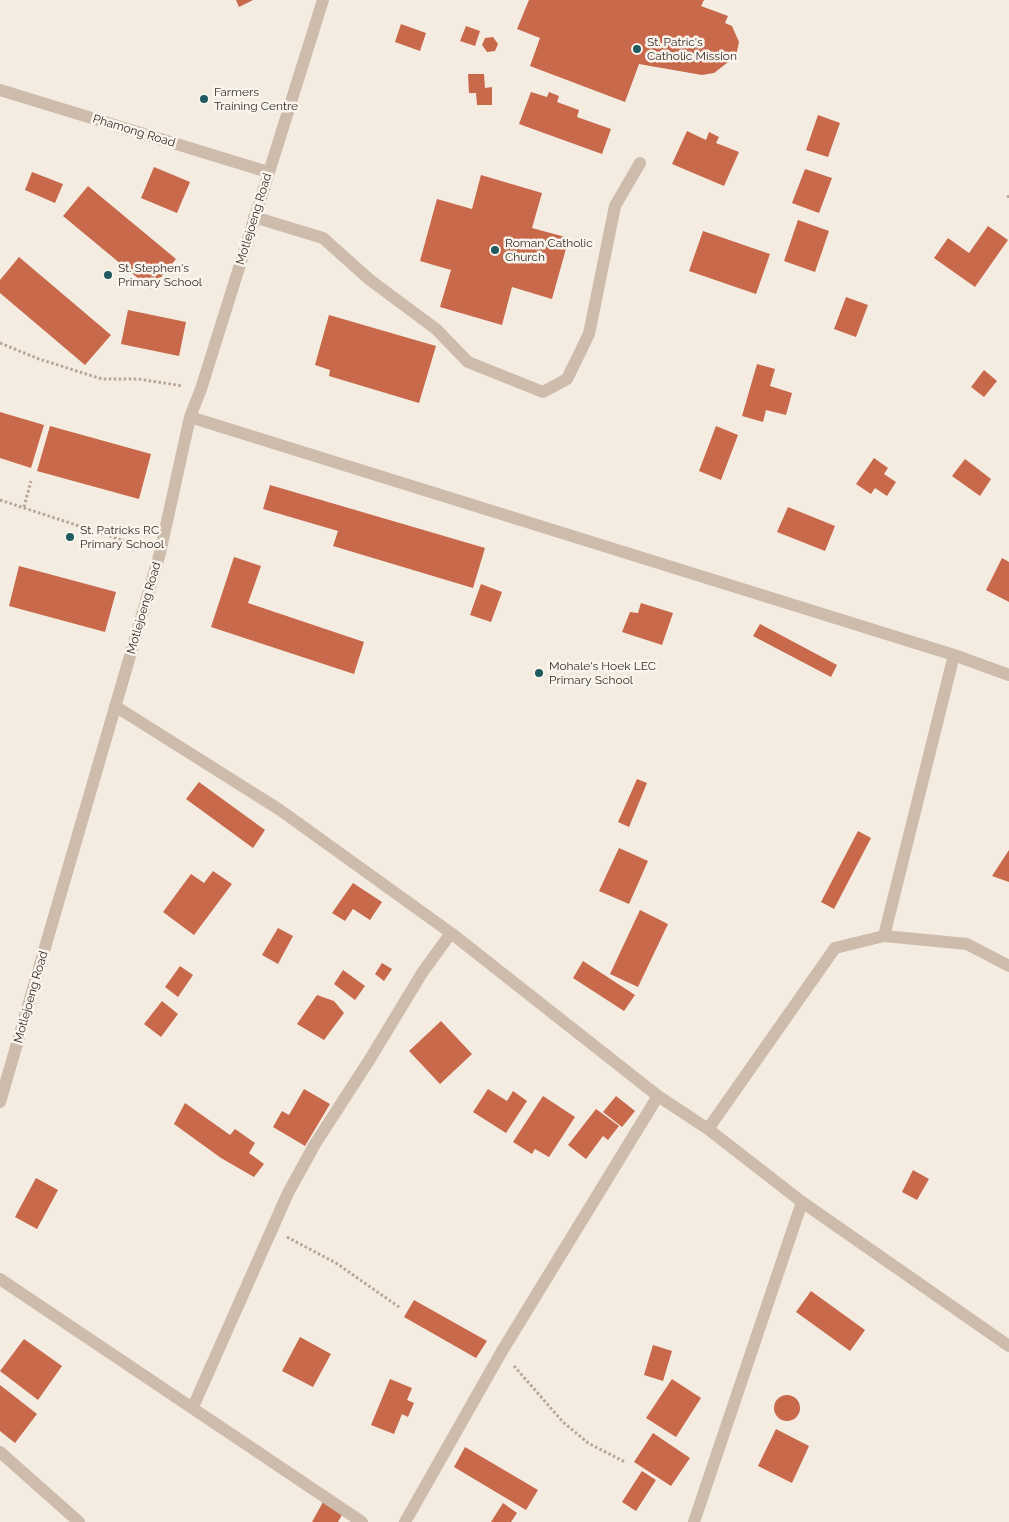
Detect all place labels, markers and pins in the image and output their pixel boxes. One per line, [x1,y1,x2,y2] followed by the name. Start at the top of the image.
[647,35,737,63] place label: St. Patric's Catholic Mission
[631,43,643,55] marker: St. Patric's Catholic Mission
[214,85,298,113] place label: Farmers Training Centre
[198,93,210,105] marker: Farmers Training Centre
[505,236,593,264] place label: Roman Catholic Church
[489,244,501,256] marker: Roman Catholic Church
[118,261,202,289] place label: St. Stephen's Primary School
[102,269,114,281] marker: St. Stephen's Primary School
[80,523,164,551] place label: St. Patricks RC Primary School
[64,531,76,543] marker: St. Patricks RC Primary School
[549,659,656,687] place label: Mohale's Hoek LEC Primary School
[533,667,545,679] marker: Mohale's Hoek LEC Primary School

